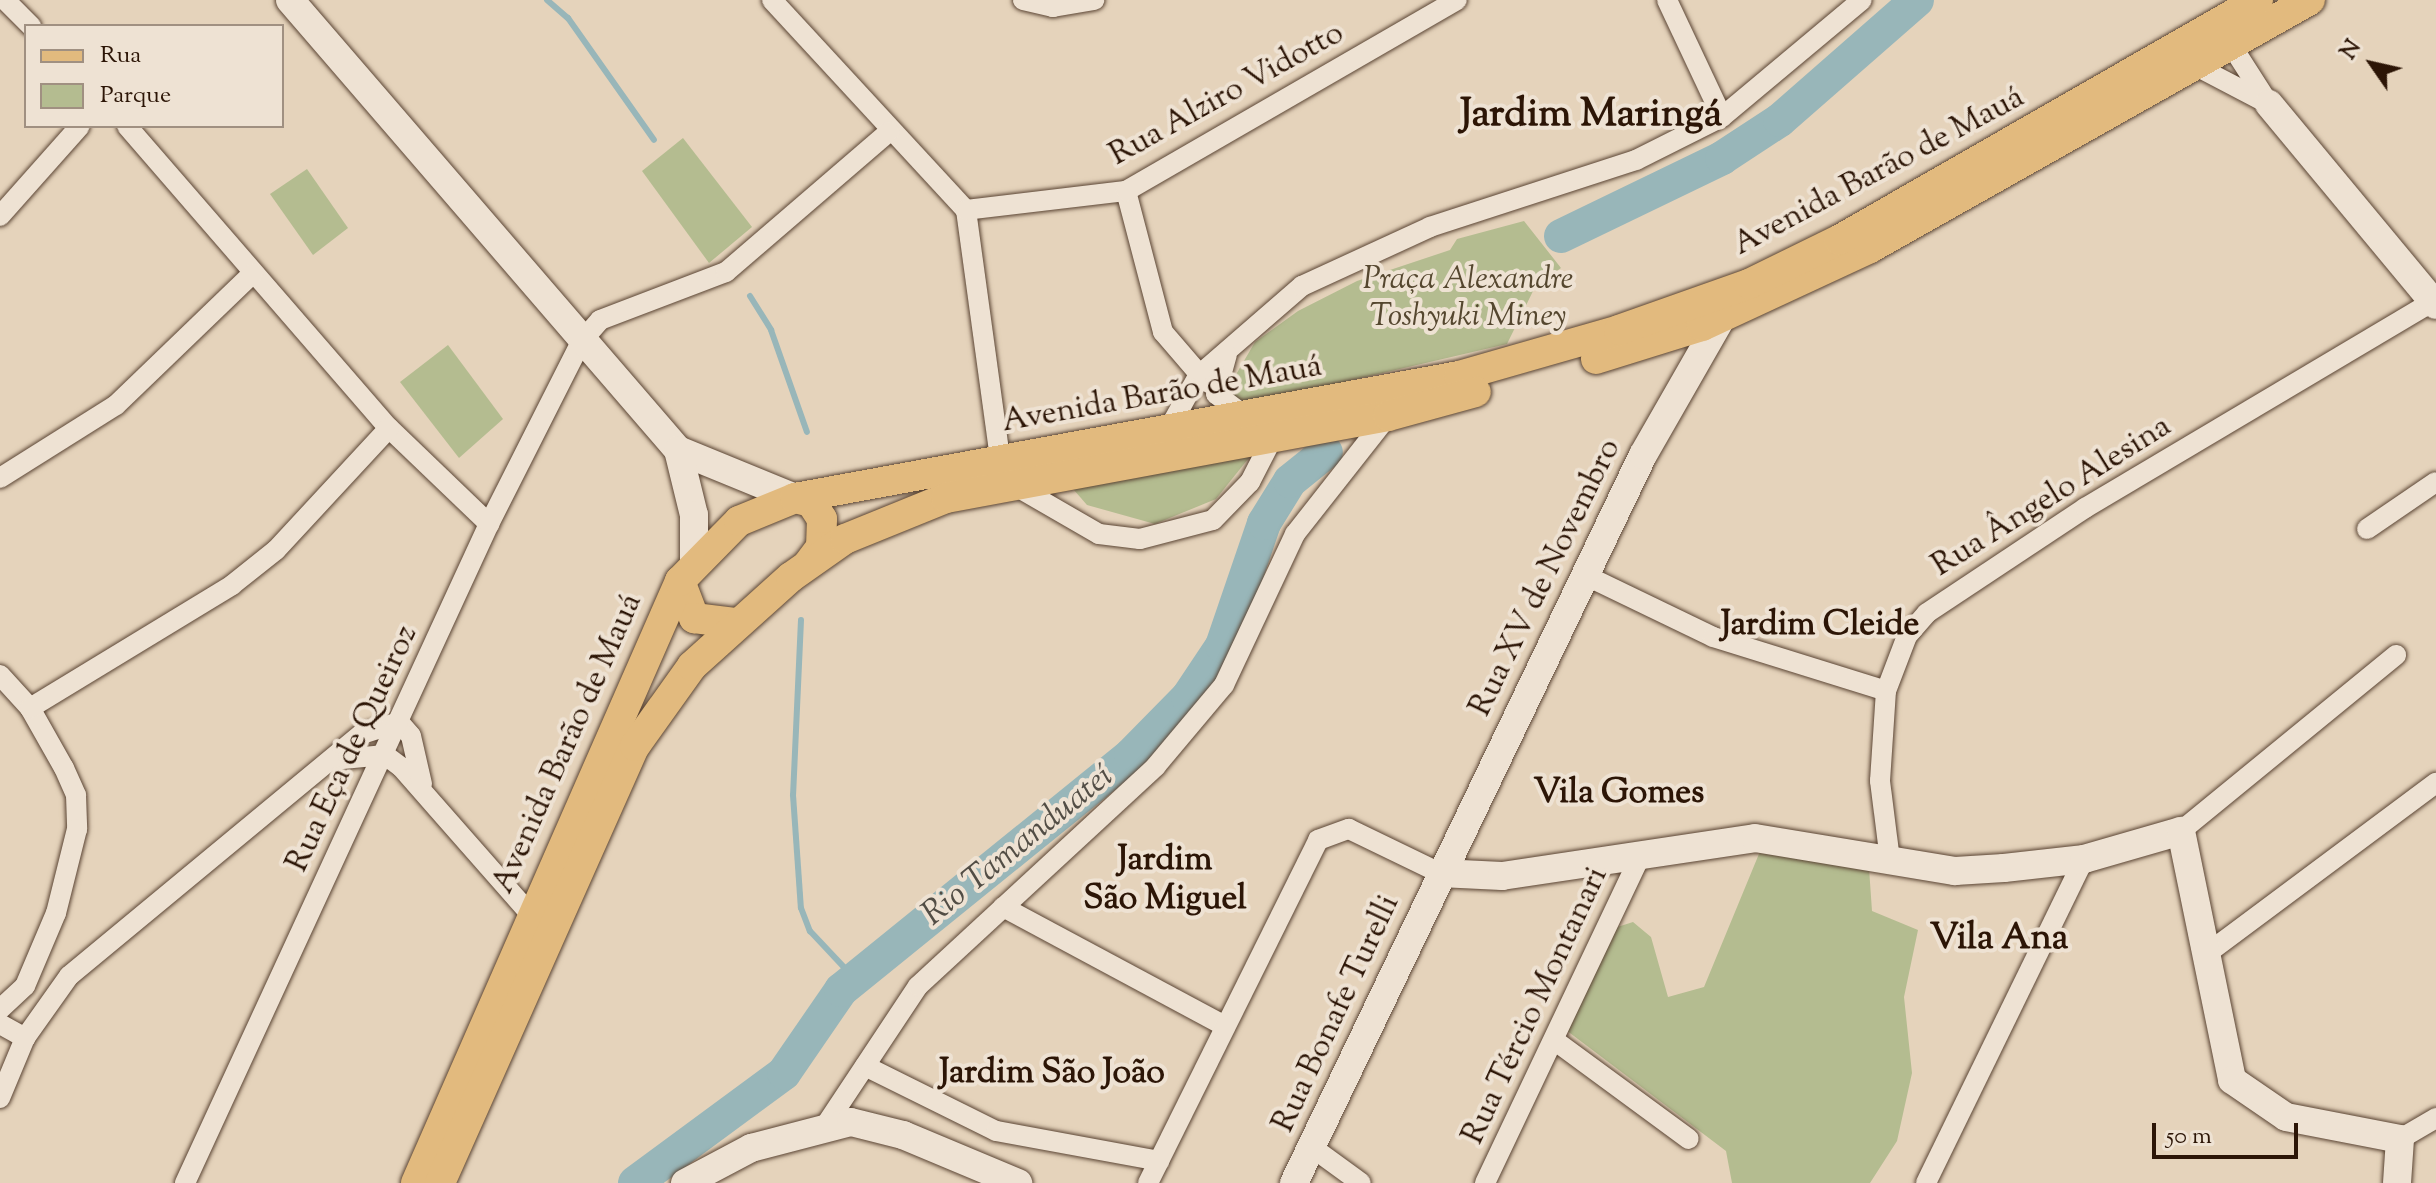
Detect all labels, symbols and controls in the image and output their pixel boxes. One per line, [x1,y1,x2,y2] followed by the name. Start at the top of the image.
[1103,15,1351,175] street label: Rua Alziro Vidotto
[24,24,284,128] legend
[2332,24,2412,104] north arrow
[2334,34,2370,67] text: N
[100,39,141,73] text: Rua
[100,79,171,113] text: Parque
[1727,79,2031,265] street label: Avenida Barão de Mauá
[1460,92,1722,140] district label: Jardim Maringá
[1363,262,1573,337] park label: Praça Alexandre Toshyuki Miney
[999,348,1325,442] street label: Avenida Barão de Mauá
[1925,408,2179,586] street label: Rua Ângelo Alesina
[1462,433,1630,723] street label: Rua XV de Novembro
[485,588,651,900] street label: Avenida Barão de Mauá
[1721,606,1919,646] district label: Jardim Cleide
[279,620,427,878] street label: Rua Eça de Queiroz
[914,757,1122,935] water label: Rio Tamanduateí
[1534,774,1704,814] district label: Vila Gomes
[1083,840,1247,920] district label: Jardim São Miguel
[1455,861,1617,1151] street label: Rua Tércio Montanari
[1265,889,1409,1139] street label: Rua Bonafe Turelli
[1930,918,2068,962] district label: Vila Ana
[939,1054,1165,1094] district label: Jardim São João
[2156,1107,2302,1157] scale bar
[2166,1120,2212,1154] text: 50 m

